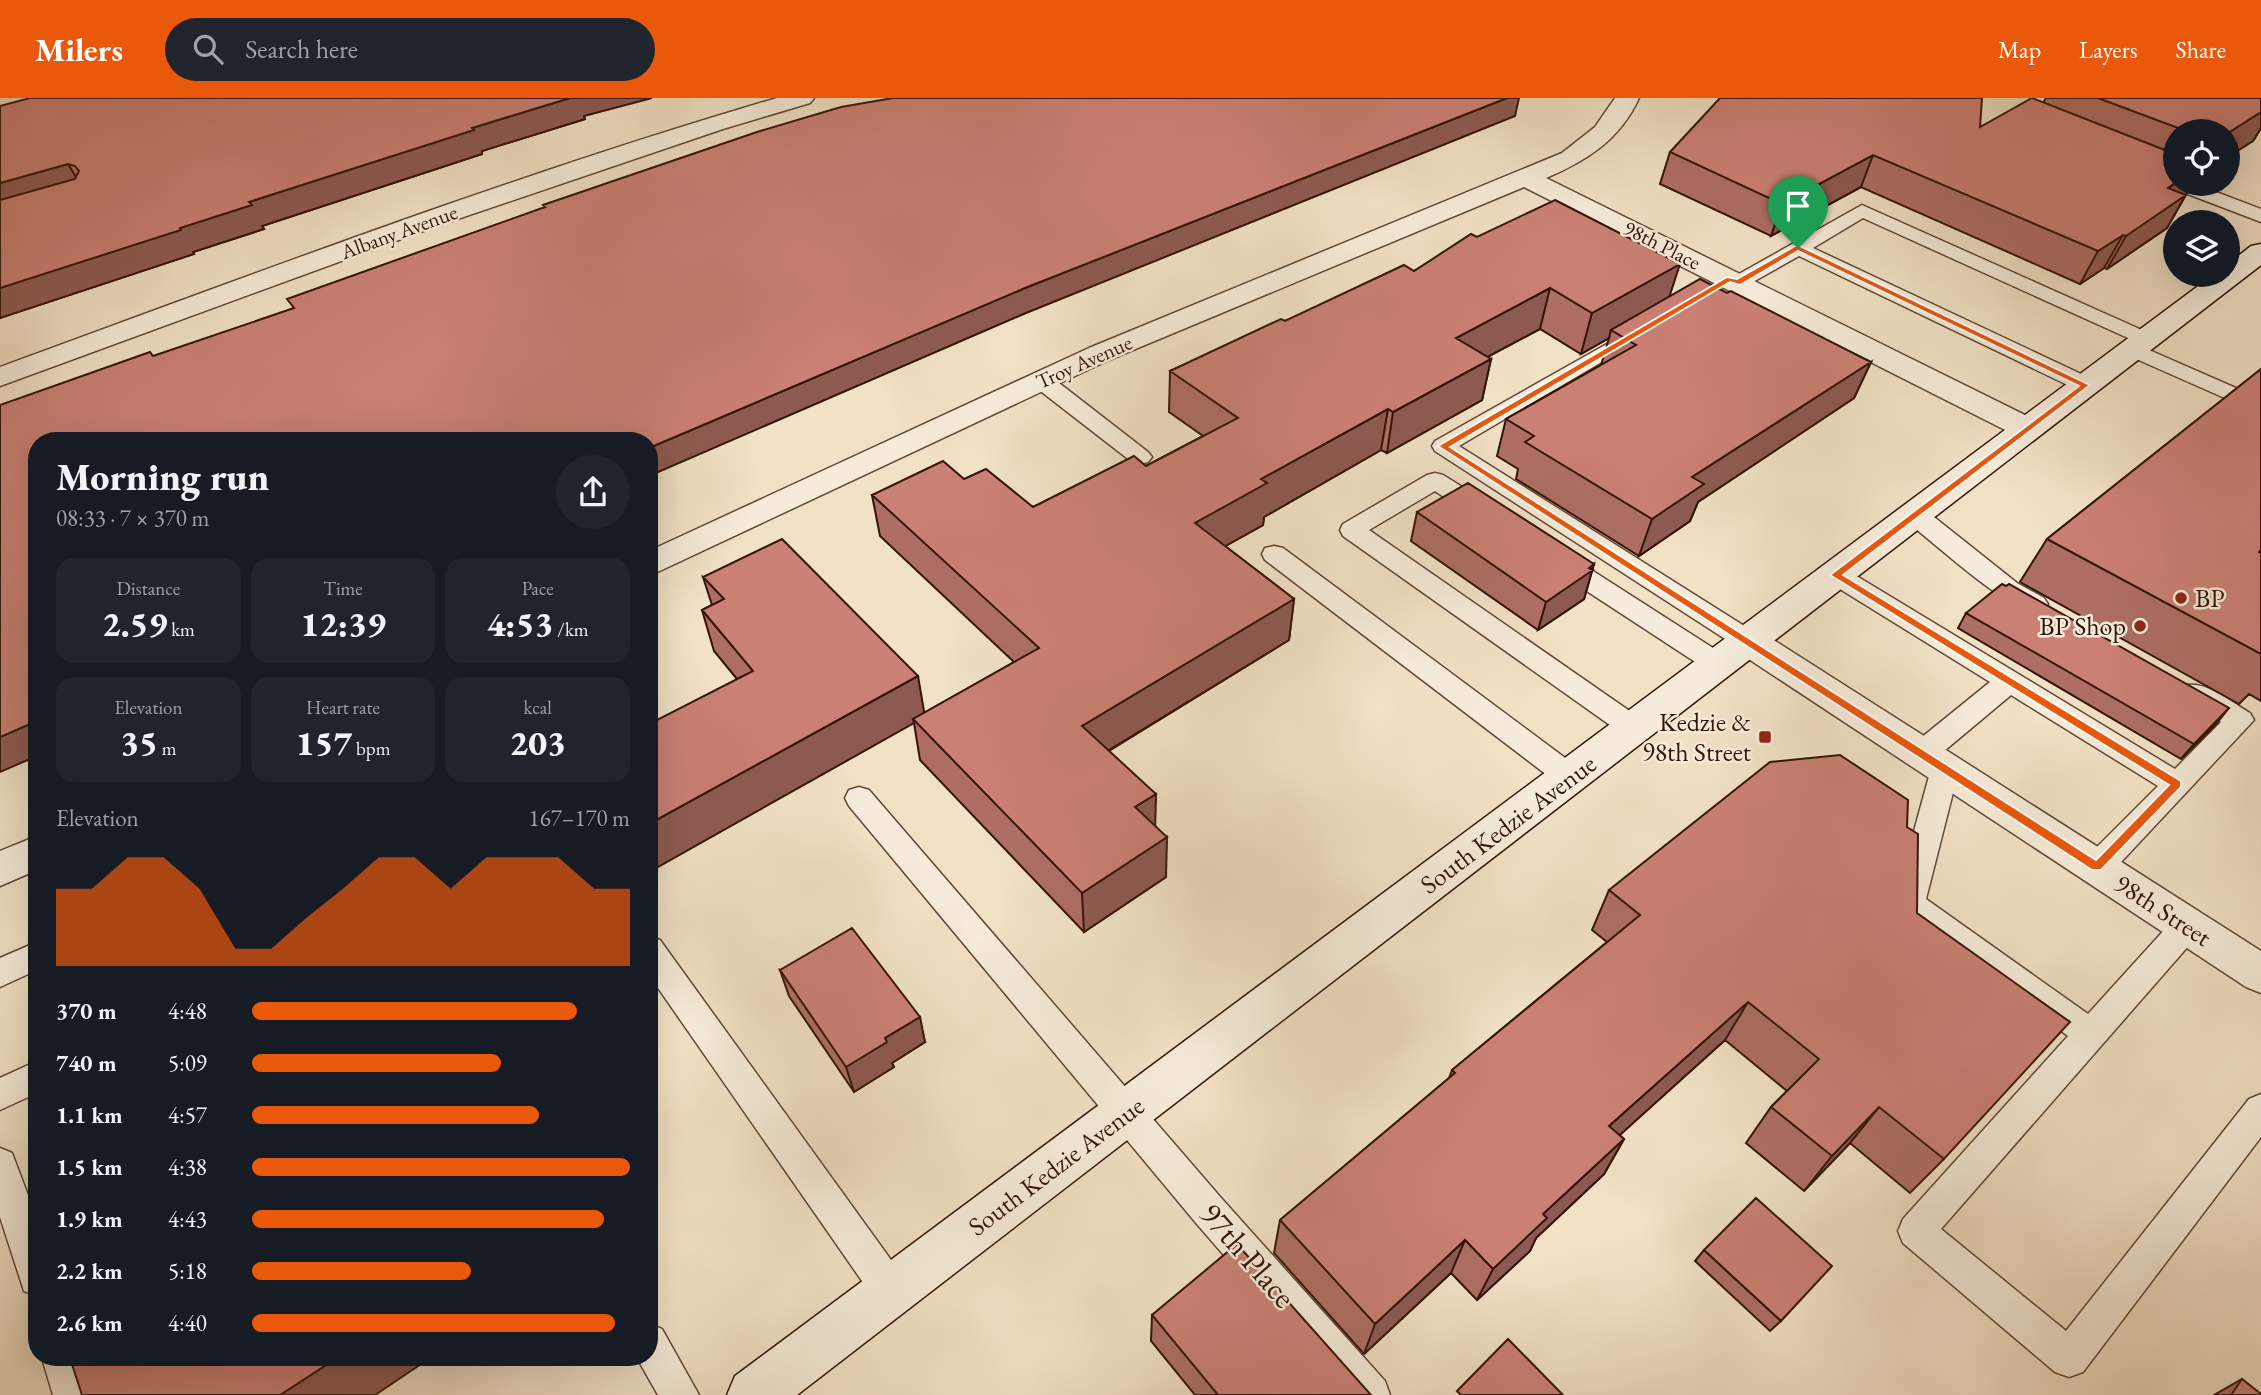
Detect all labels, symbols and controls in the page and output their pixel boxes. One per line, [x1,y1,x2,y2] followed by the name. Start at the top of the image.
[165,18,655,81] search box
[35,28,123,71] text: Milers
[189,30,227,68] icon: search
[245,32,358,66] text: Search here
[1998,34,2041,65] text: Map
[2079,34,2138,65] text: Layers
[2176,34,2226,65] text: Share
[2163,119,2240,287] map controls
[2163,119,2240,196] button: locate
[1768,176,1828,248] pin
[1779,187,1817,225] icon: arrive
[336,198,461,265] street label: Albany Avenue
[2163,210,2240,287] button: layers
[1619,214,1705,275] street label: 98th Place
[1031,328,1136,395] street label: Troy Avenue
[56,452,269,501] text: Morning run
[556,455,630,529] button: share
[56,503,209,533] text: 08:33 · 7 × 370 m
[117,576,180,601] text: Distance
[323,576,363,601] text: Time
[522,576,554,601] text: Pace
[2195,581,2225,615] place label: BP
[2173,590,2189,606] marker: BP
[102,601,167,646] text: 2.59
[300,601,386,646] text: 12:39
[487,601,554,646] text: 4:53
[2039,609,2126,643] place label: BP Shop
[167,617,195,642] text: km
[554,617,589,642] text: /km
[2132,618,2148,634] marker: BP Shop
[114,695,183,720] text: Elevation
[306,695,380,720] text: Heart rate
[523,695,552,720] text: kcal
[1642,705,1751,769] place label: Kedzie & 98th Street
[120,720,158,765] text: 35
[296,720,352,765] text: 157
[509,720,566,765] text: 203
[1757,729,1773,745] marker: Kedzie & 98th Street
[158,736,177,761] text: m
[352,736,390,761] text: bpm
[1413,747,1603,901] street label: South Kedzie Avenue
[56,803,139,833] text: Elevation
[529,803,630,833] text: 167–170 m
[2108,866,2218,954] street label: 98th Street
[56,996,117,1026] text: 370 m
[168,996,207,1026] text: 4:48
[56,1048,117,1078] text: 740 m
[168,1048,207,1078] text: 5:09
[961,1089,1151,1243] street label: South Kedzie Avenue
[56,1100,123,1130] text: 1.1 km
[168,1100,207,1130] text: 4:57
[56,1152,123,1182] text: 1.5 km
[168,1152,207,1182] text: 4:38
[1191,1193,1305,1317] street label: 97th Place
[56,1204,123,1234] text: 1.9 km
[168,1204,207,1234] text: 4:43
[56,1256,123,1286] text: 2.2 km
[168,1256,207,1286] text: 5:18
[56,1308,123,1338] text: 2.6 km
[168,1308,207,1338] text: 4:40

